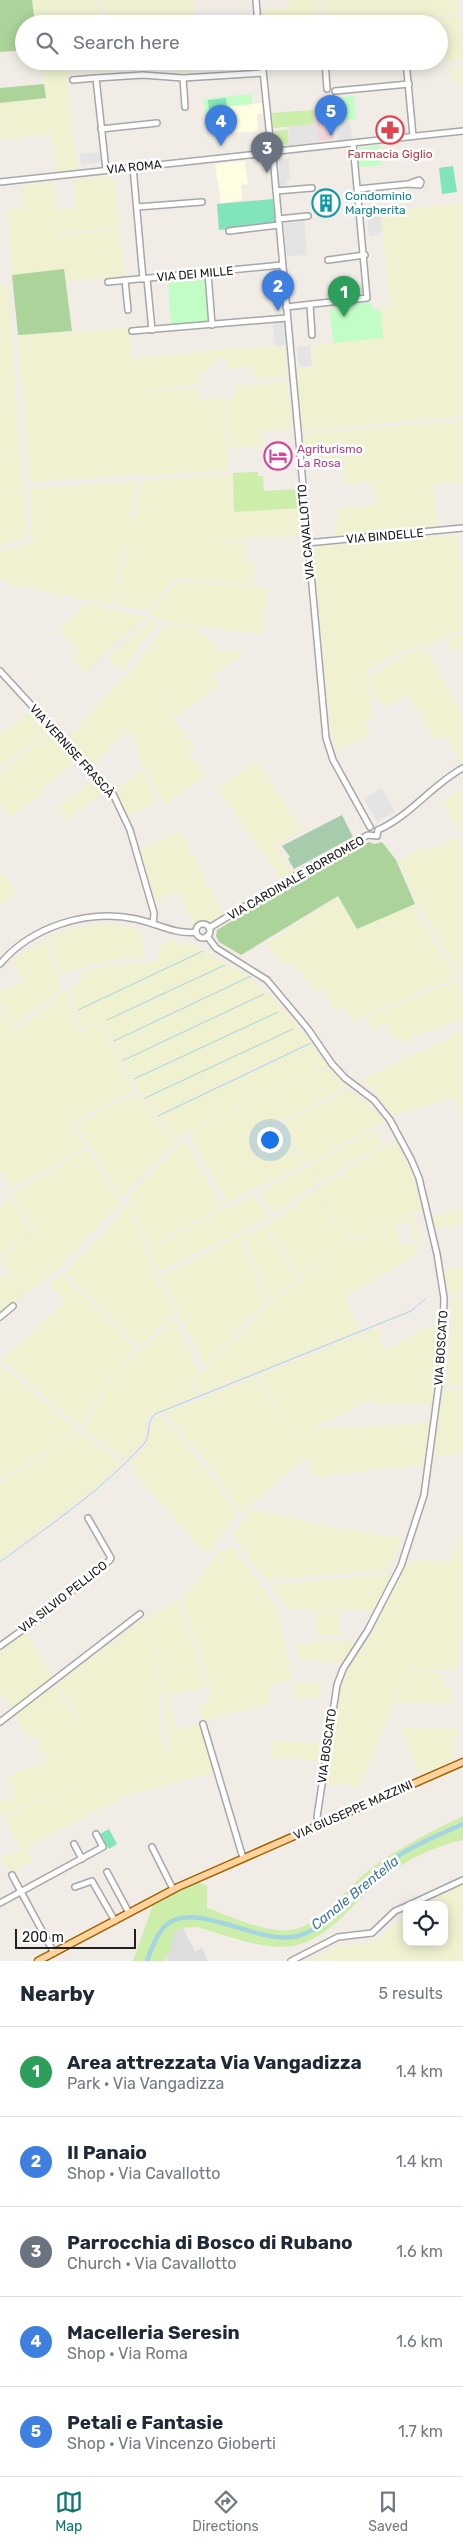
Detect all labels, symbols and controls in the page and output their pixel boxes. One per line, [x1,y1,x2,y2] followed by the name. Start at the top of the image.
[15,15,448,70] search box
[33,29,61,57] icon: search
[73,31,180,54] text: Search here
[315,95,347,136] pin: 5
[205,105,237,146] pin: 4
[375,115,405,145] pharmacy icon: Farmacia Giglio
[251,132,283,173] pin: 3
[347,147,433,161] place label: Farmacia Giglio
[106,157,162,177] street label: VIA ROMA
[311,188,341,218] building icon: Condominio Margherita
[345,189,412,217] place label: Condominio Margherita
[156,264,234,284] street label: VIA DEI MILLE
[262,270,294,311] pin: 2
[328,276,360,317] pin: 1
[263,441,293,471] hotel icon: Agriturismo La Rosa
[297,442,363,470] place label: Agriturismo La Rosa
[295,484,317,580] street label: VIA CAVALLOTTO
[346,526,424,546] street label: VIA BINDELLE
[27,702,117,800] street label: VIA VERNISE FRASCÀ
[225,833,367,923] street label: VIA CARDINALE BORROMEO
[257,1127,283,1153] your location
[431,1310,451,1386] street label: VIA BOSCATO
[16,1558,110,1636] street label: VIA SILVIO PELLICO
[315,1708,339,1784] street label: VIA BOSCATO
[291,1777,415,1843] street label: VIA GIUSEPPE MAZZINI
[308,1852,402,1934] water label: Canale Brentella
[403,1901,448,1946] map controls
[403,1901,448,1946] button: locate
[15,1926,136,1949] scale bar
[22,1929,64,1946] text: 200 m
[20,1981,95,2006] text: Nearby
[379,1984,443,2003] text: 5 results
[67,2051,362,2074] text: Area attrezzata Via Vangadizza
[32,2062,40,2081] text: 1
[396,2062,443,2081] text: 1.4 km
[67,2074,224,2093] text: Park · Via Vangadizza
[67,2141,147,2164] text: Il Panaio
[31,2152,41,2171] text: 2
[396,2152,443,2171] text: 1.4 km
[67,2164,220,2183] text: Shop · Via Cavallotto
[67,2231,353,2254] text: Parrocchia di Bosco di Rubano
[31,2242,41,2261] text: 3
[396,2242,443,2261] text: 1.6 km
[67,2254,237,2273] text: Church · Via Cavallotto
[67,2321,240,2344] text: Macelleria Seresin
[31,2332,41,2351] text: 4
[396,2332,443,2351] text: 1.6 km
[67,2344,188,2363] text: Shop · Via Roma
[67,2411,223,2434] text: Petali e Fantasie
[31,2422,41,2441] text: 5
[398,2422,443,2441] text: 1.7 km
[67,2434,276,2453] text: Shop · Via Vincenzo Gioberti
[55,2488,83,2535] tab: Map
[192,2488,259,2535] tab: Directions
[368,2488,408,2535] tab: Saved

